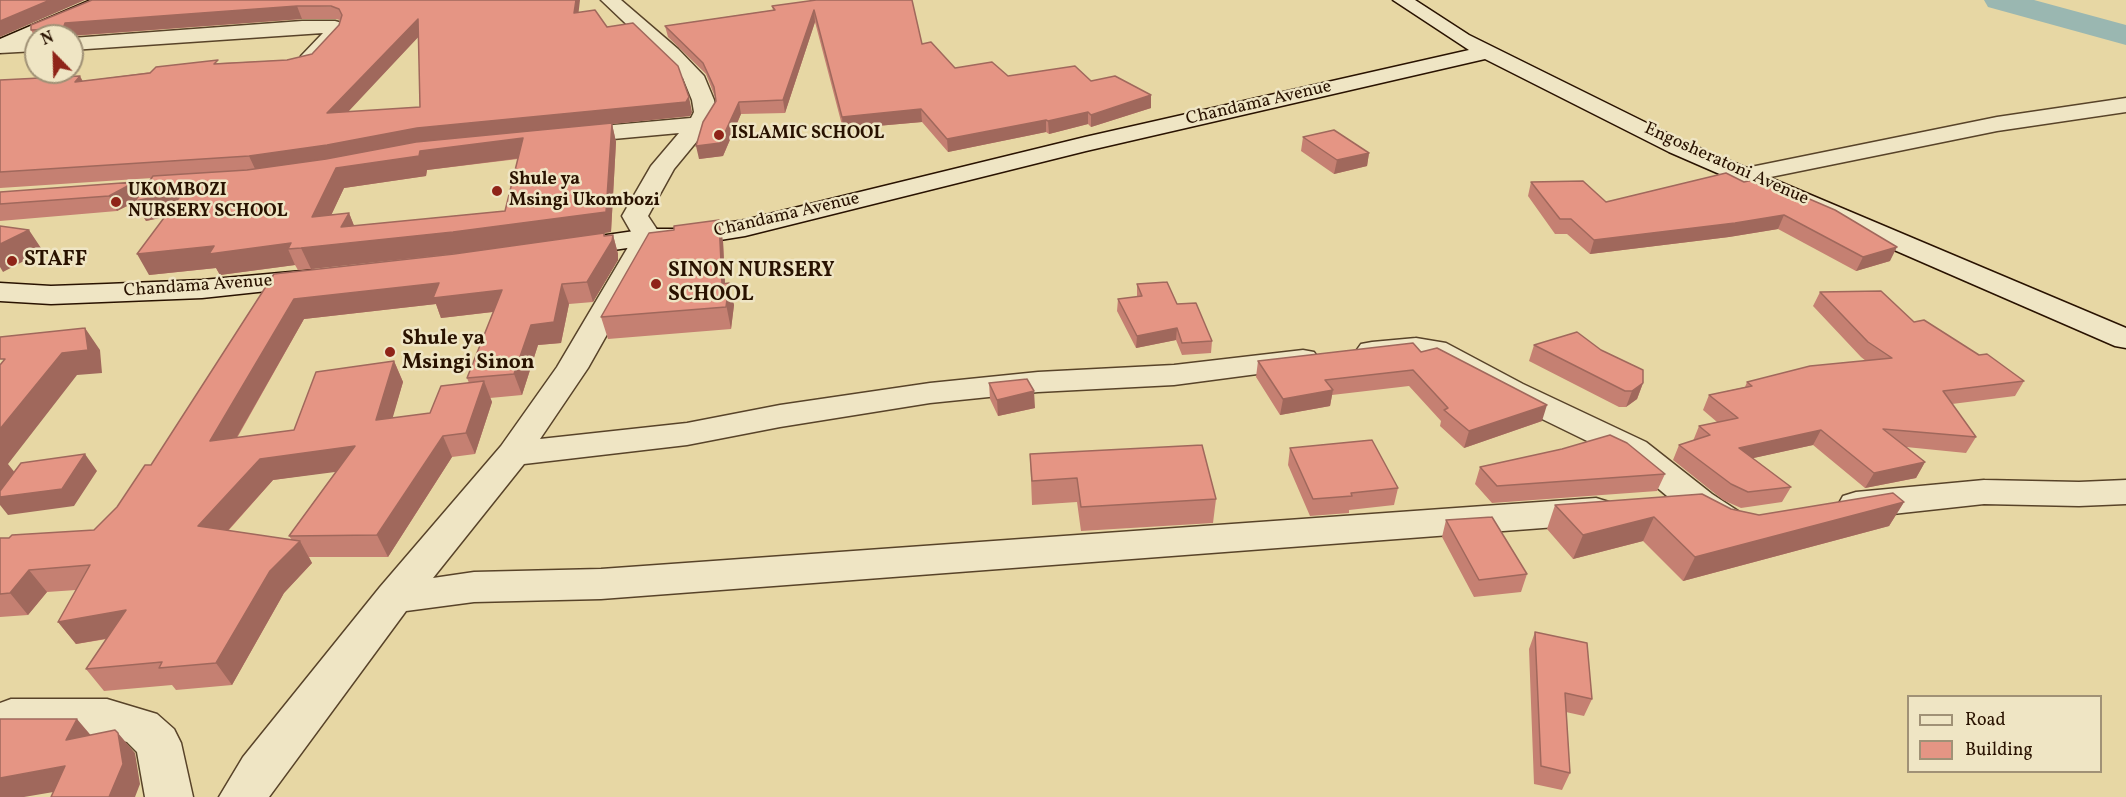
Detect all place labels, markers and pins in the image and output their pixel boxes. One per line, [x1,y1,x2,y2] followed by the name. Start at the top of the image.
[731,124,884,146] place label: ISLAMIC SCHOOL
[712,128,726,142] marker: ISLAMIC SCHOOL
[509,170,660,213] place label: Shule ya Msingi Ukombozi
[128,181,288,224] place label: UKOMBOZI NURSERY SCHOOL
[490,184,504,198] marker: Shule ya Msingi Ukombozi
[109,195,123,209] marker: UKOMBOZI NURSERY SCHOOL
[24,248,87,274] place label: STAFF
[5,254,19,268] marker: STAFF
[668,259,835,309] place label: SINON NURSERY SCHOOL
[649,277,663,291] marker: SINON NURSERY SCHOOL
[402,327,535,377] place label: Shule ya Msingi Sinon
[383,345,397,359] marker: Shule ya Msingi Sinon

